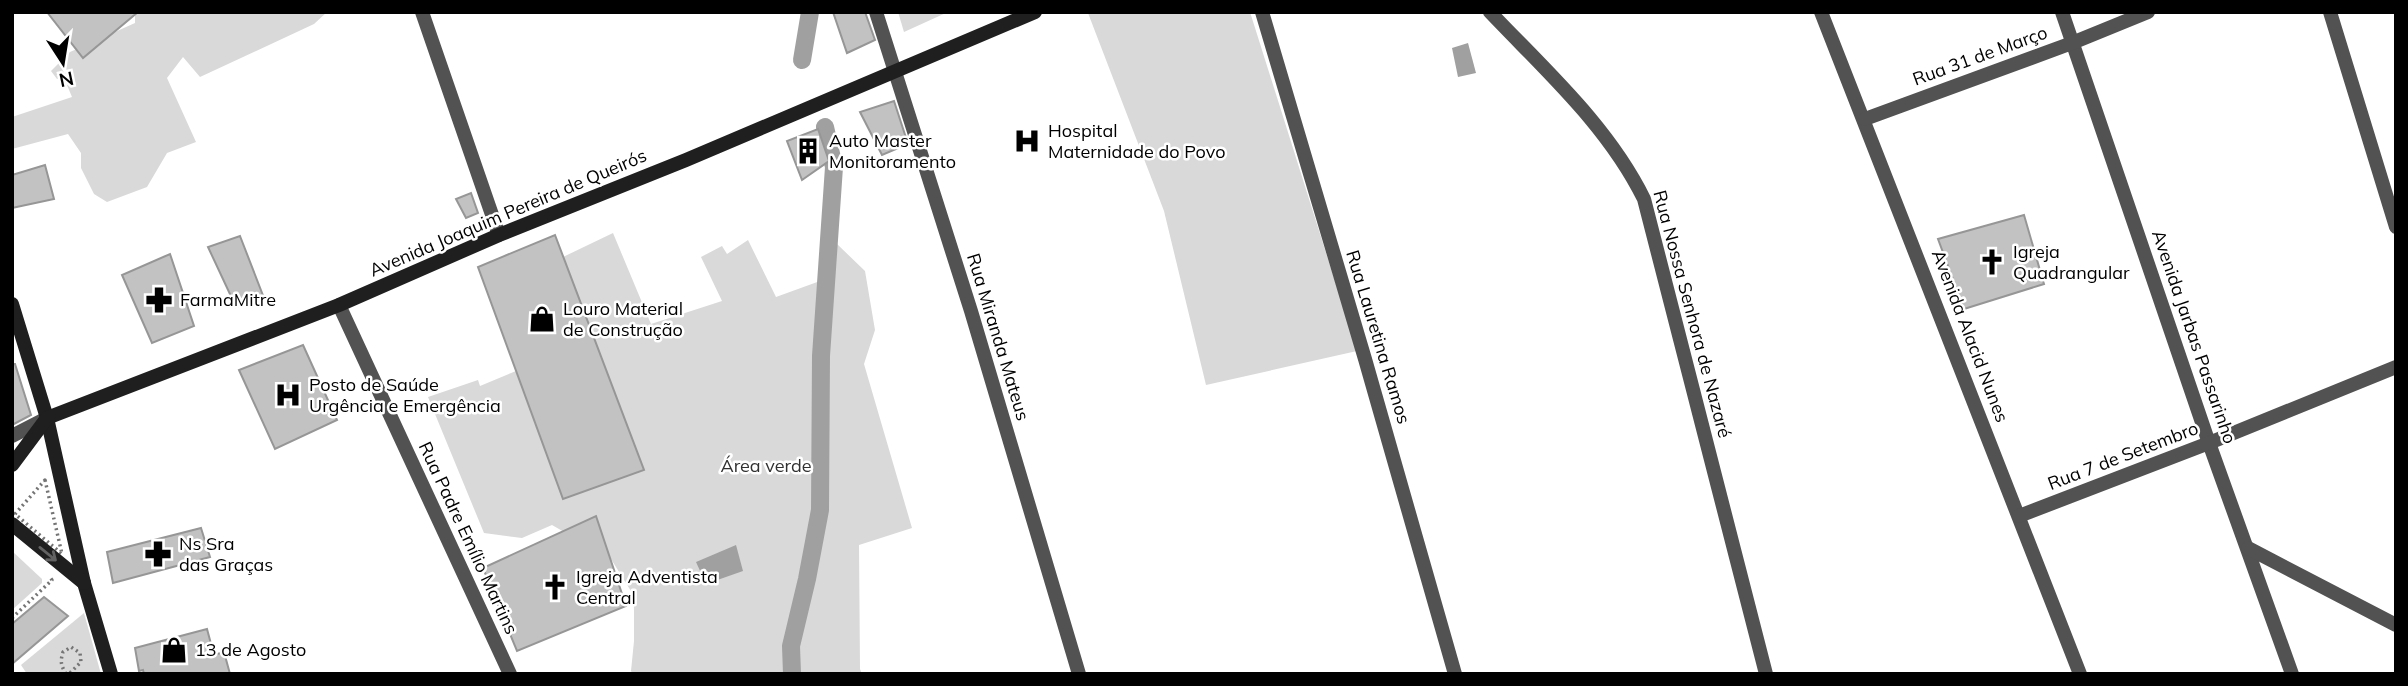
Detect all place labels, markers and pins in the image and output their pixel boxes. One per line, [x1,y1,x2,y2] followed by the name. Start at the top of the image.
[1048,119,1225,163] place label: Hospital Maternidade do Povo
[1012,126,1042,156] hospital icon: Hospital Maternidade do Povo
[829,129,956,173] place label: Auto Master Monitoramento
[793,136,823,166] building icon: Auto Master Monitoramento
[2013,240,2130,284] place label: Igreja Quadrangular
[1977,247,2007,277] church icon: Igreja Quadrangular
[144,285,174,315] pharmacy icon: FarmaMitre
[180,288,276,311] place label: FarmaMitre
[563,297,683,341] place label: Louro Material de Construção
[527,304,557,334] shop icon: Louro Material de Construção
[309,373,501,417] place label: Posto de Saúde Urgência e Emergência
[273,380,303,410] hospital icon: Posto de Saúde Urgência e Emergência
[179,532,273,576] place label: Ns Sra das Graças
[143,539,173,569] pharmacy icon: Ns Sra das Graças
[576,565,718,609] place label: Igreja Adventista Central
[540,572,570,602] church icon: Igreja Adventista Central
[159,635,189,665] shop icon: 13 de Agosto
[195,638,306,661] place label: 13 de Agosto

